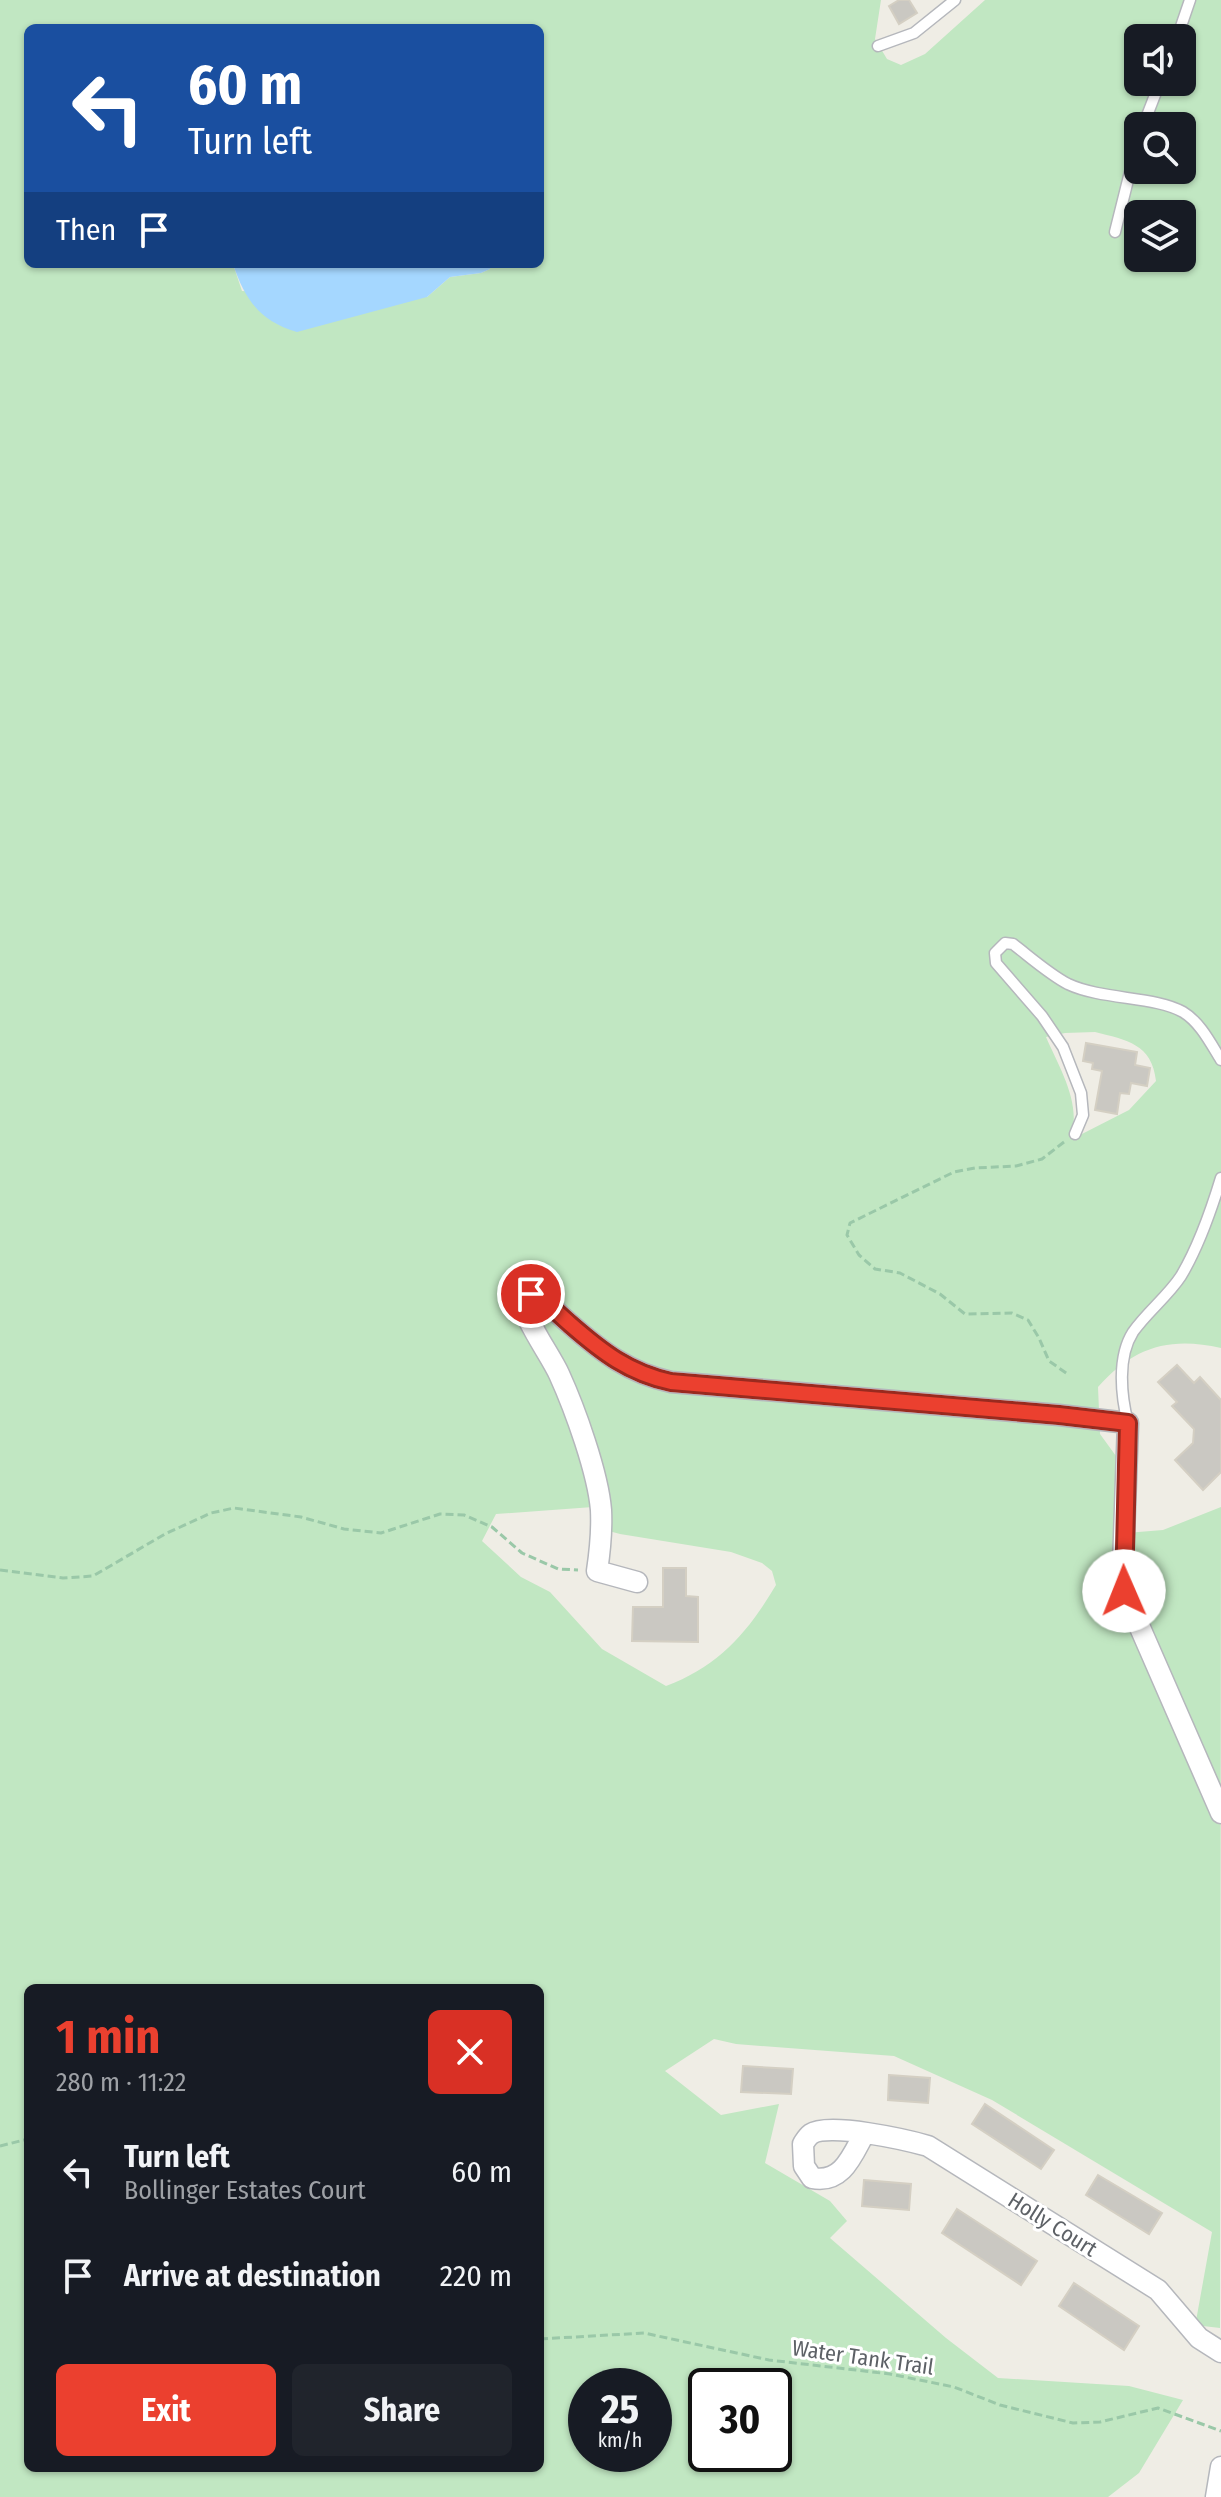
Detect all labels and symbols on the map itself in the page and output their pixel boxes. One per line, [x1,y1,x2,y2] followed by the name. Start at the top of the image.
[497,1260,565,1328] pin
[1082,1549,1166,1633] position arrow
[1003,2186,1103,2263] street label: Holly Court
[790,2334,936,2381] street label: Water Tank Trail
[688,2368,792,2472] speed limit sign: 30

